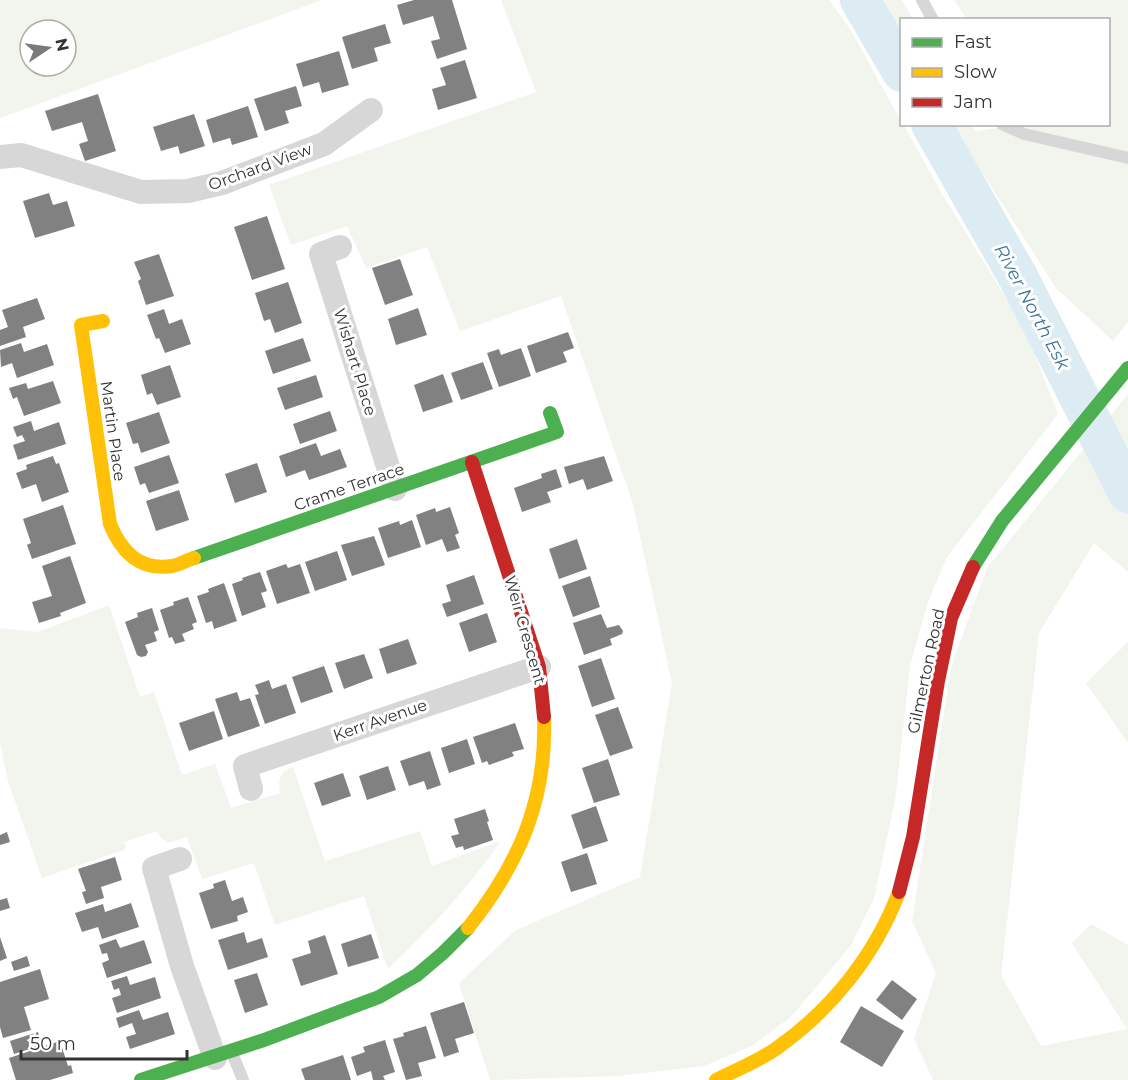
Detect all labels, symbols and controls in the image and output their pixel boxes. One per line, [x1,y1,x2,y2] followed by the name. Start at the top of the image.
[18,18,78,78] north arrow
[900,18,1110,126] legend
[954,31,992,53] text: Fast
[51,36,73,53] text: N
[954,61,997,83] text: Slow
[953,91,993,113] text: Jam
[206,139,314,195] street label: Orchard View
[990,240,1075,375] water label: River North Esk
[330,306,380,418] street label: Wishart Place
[97,380,129,482] street label: Martin Place
[291,459,407,515] street label: Crame Terrace
[500,573,550,687] street label: Weir Crescent
[903,607,949,735] street label: Gilmerton Road
[331,695,429,745] street label: Kerr Avenue
[21,1023,188,1061] scale bar
[30,1033,76,1055] text: 50 m

